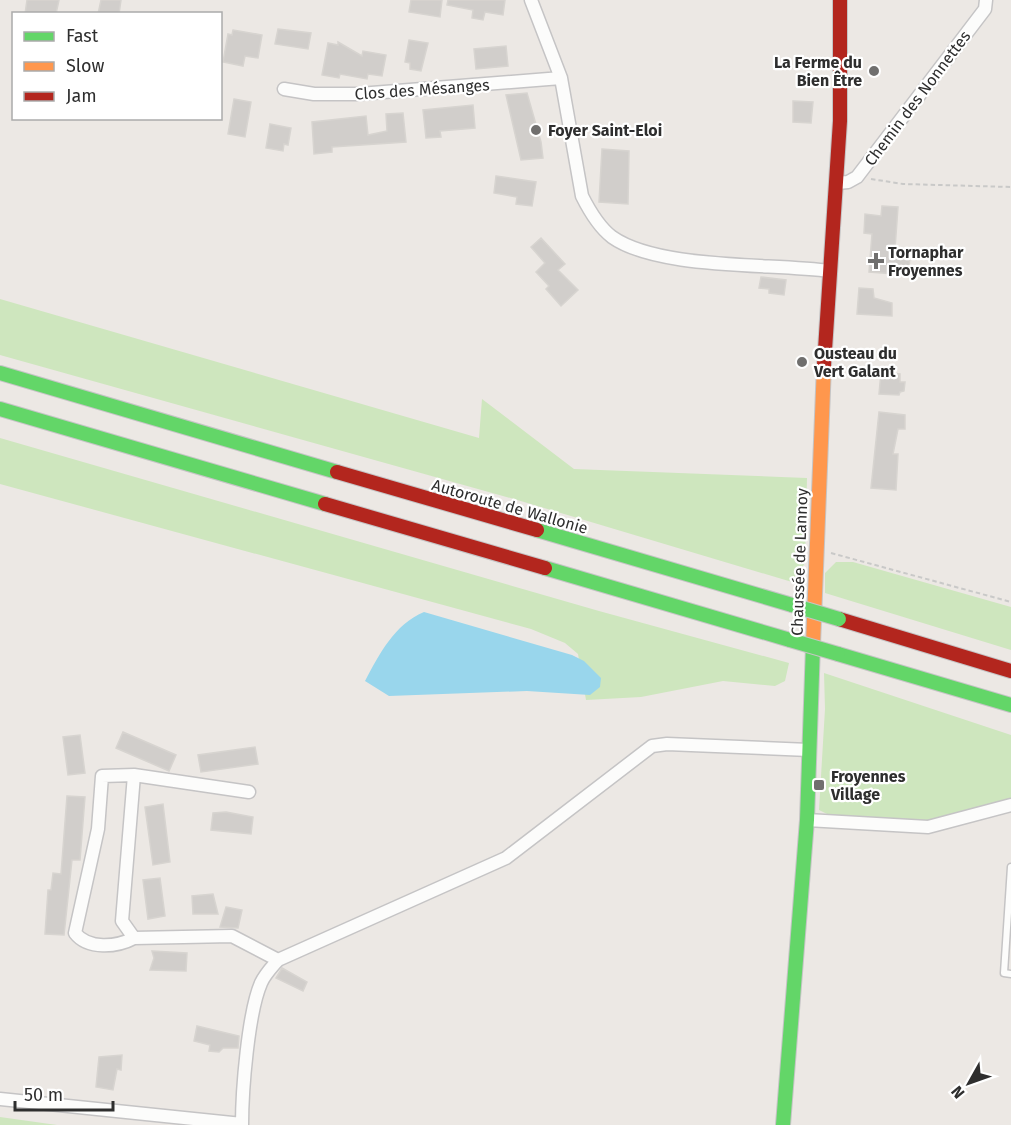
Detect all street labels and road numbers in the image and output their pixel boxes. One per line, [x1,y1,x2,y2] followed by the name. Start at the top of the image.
[860,27,974,170] street label: Chemin des Nonnettes
[354,75,490,104] street label: Clos des Mésanges
[430,475,590,538] street label: Autoroute de Wallonie
[787,488,812,636] street label: Chaussée de Lannoy

